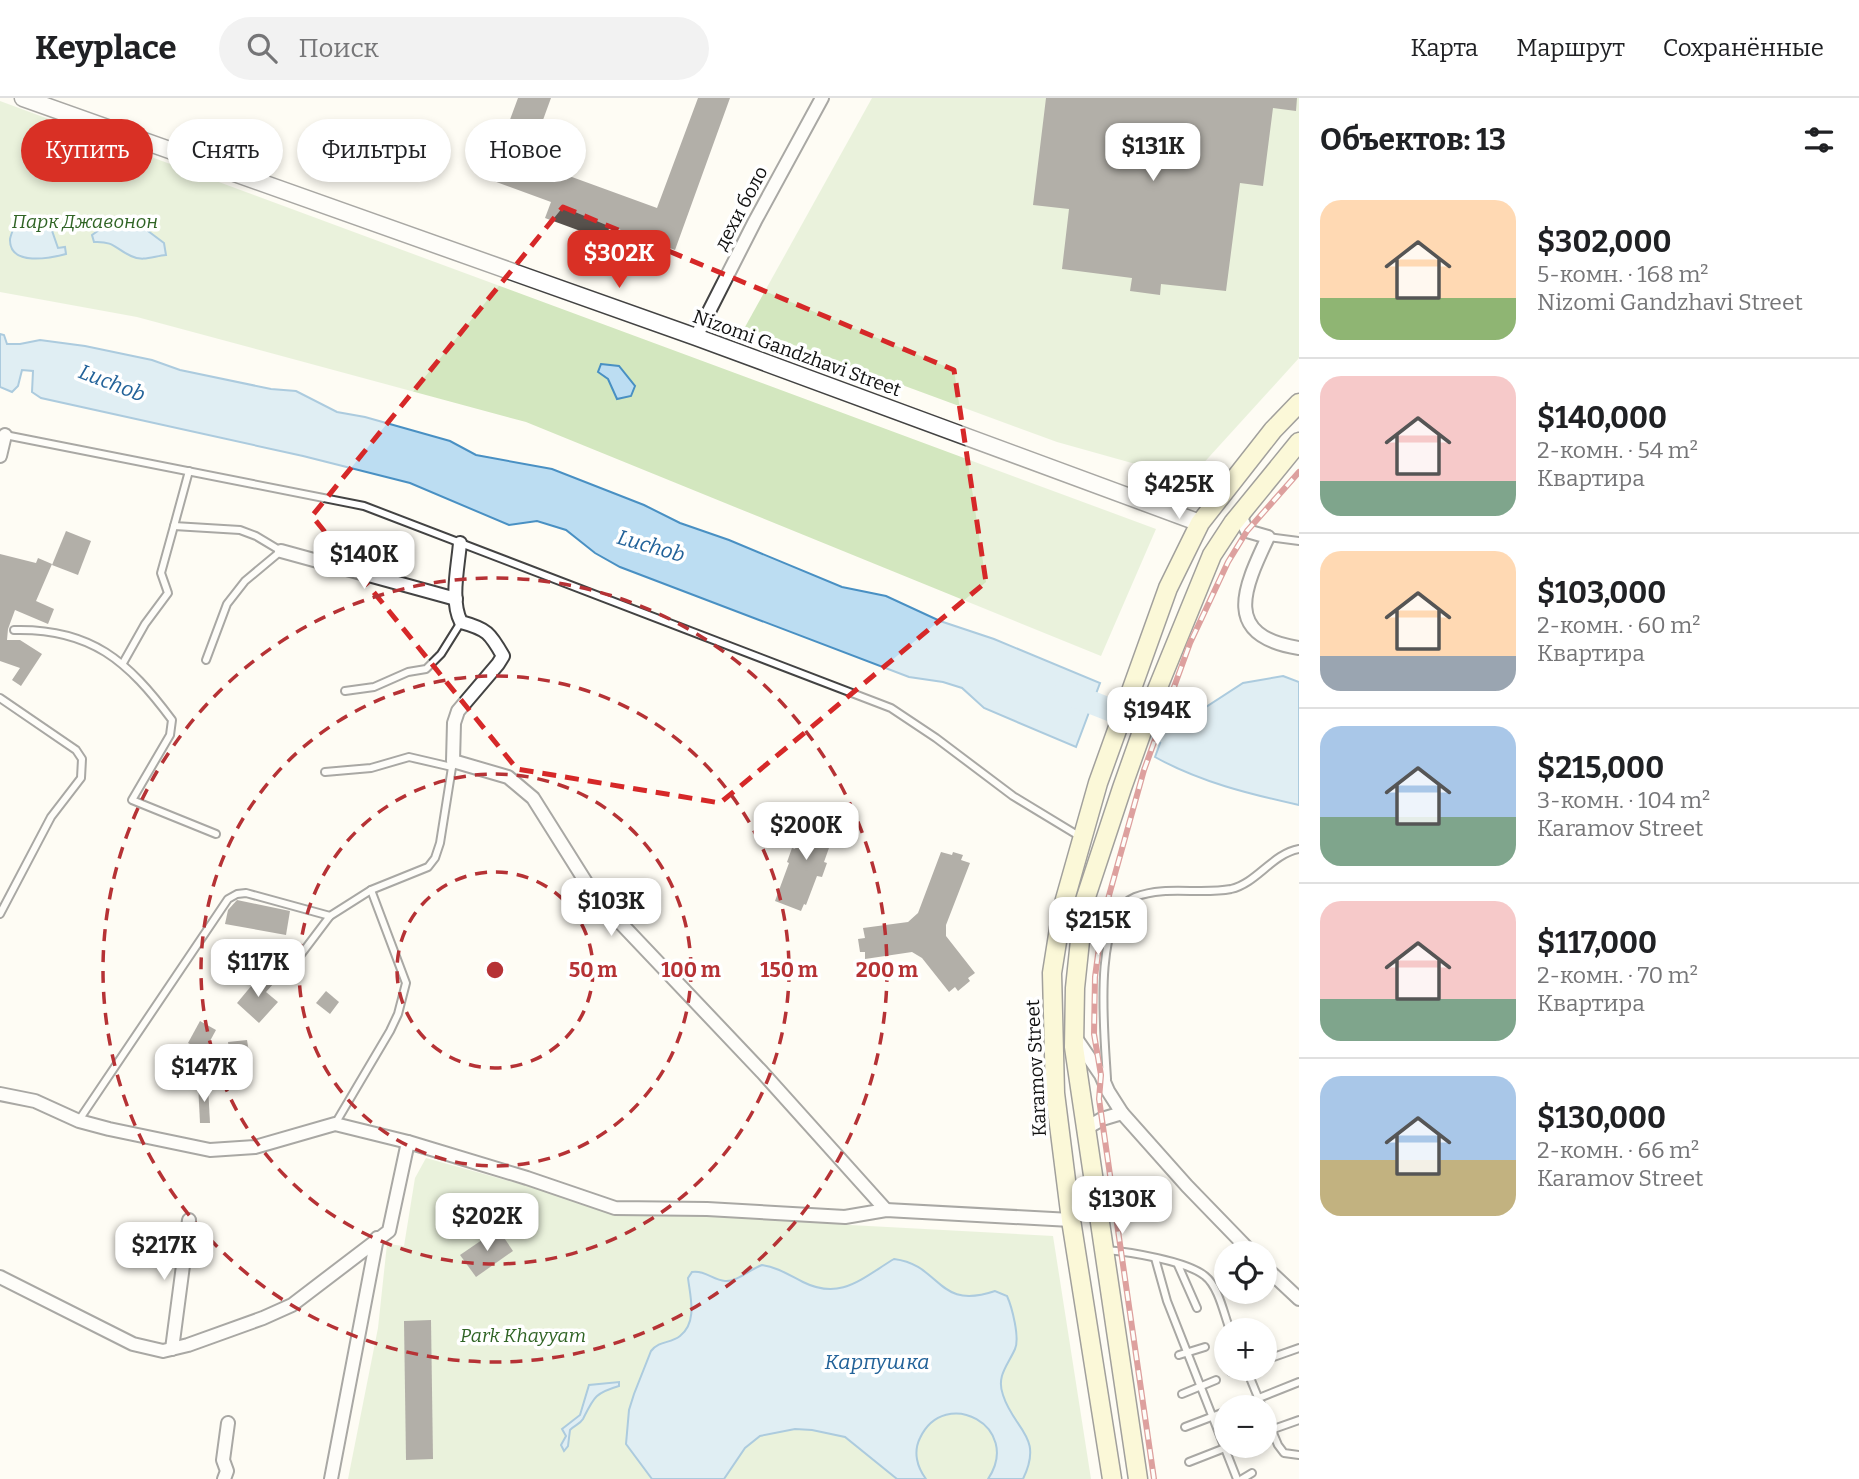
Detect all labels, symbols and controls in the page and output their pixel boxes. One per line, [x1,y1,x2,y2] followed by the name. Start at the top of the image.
[219,17,709,80] search box
[35,28,177,68] text: Keyplace
[243,29,281,67] icon: search
[299,33,379,64] text: Поиск
[1410,34,1478,62] text: Карта
[1516,34,1625,62] text: Маршрут
[1663,34,1824,62] text: Сохранённые
[21,119,153,182] chip: Купить
[167,119,283,182] chip: Снять
[297,119,451,182] chip: Фильтры
[465,119,586,182] chip: Новое
[1800,121,1838,159] icon: filters
[1320,122,1506,158] text: Объектов: 13
[1104,123,1202,183] pin: $131K
[1121,132,1185,160] text: $131K
[709,162,773,254] street label: дехи боло
[12,210,158,233] park label: Парк Джавонон
[1537,224,1672,260] text: $302,000
[1376,228,1460,312] icon: home
[570,230,668,290] pin: $302K
[583,239,655,267] text: $302K
[1537,260,1709,288] text: 5-комн. · 168 m²
[1537,288,1803,316] text: Nizomi Gandzhavi Street
[690,305,904,401] street label: Nizomi Gandzhavi Street
[75,358,149,408] water label: Luchob
[1537,400,1667,436] text: $140,000
[1376,404,1460,488] icon: home
[1537,436,1698,464] text: 2-комн. · 54 m²
[1130,462,1228,521] pin: $425K
[1537,464,1645,492] text: Квартира
[1144,470,1214,498] text: $425K
[614,524,688,568] water label: Luchob
[315,532,413,591] pin: $140K
[330,540,398,568] text: $140K
[1537,575,1666,611] text: $103,000
[1376,579,1460,663] icon: home
[1537,611,1700,639] text: 2-комн. · 60 m²
[1537,639,1645,667] text: Квартира
[1108,688,1206,747] pin: $194K
[1123,696,1191,724] text: $194K
[1537,750,1664,786] text: $215,000
[1376,754,1460,838] icon: home
[1537,786,1710,814] text: 3-комн. · 104 m²
[757,802,855,862] pin: $200K
[770,811,842,839] text: $200K
[1537,814,1703,842] text: Karamov Street
[562,878,660,938] pin: $103K
[577,887,645,915] text: $103K
[1049,898,1147,957] pin: $215K
[1065,906,1131,934] text: $215K
[1537,925,1657,961] text: $117,000
[1376,929,1460,1013] icon: home
[209,940,307,999] pin: $117K
[227,948,289,976] text: $117K
[569,957,617,983] text: 50 m
[661,957,721,983] text: 100 m
[760,957,818,983] text: 150 m
[856,957,918,983] text: 200 m
[483,958,507,982] centre of rings
[1537,961,1698,989] text: 2-комн. · 70 m²
[1537,989,1645,1017] text: Квартира
[1021,999,1051,1137] street label: Karamov Street
[155,1044,253,1104] pin: $147K
[171,1053,237,1081] text: $147K
[1537,1100,1666,1136] text: $130,000
[1376,1104,1460,1188] icon: home
[1537,1136,1699,1164] text: 2-комн. · 66 m²
[1537,1164,1703,1192] text: Karamov Street
[1073,1176,1171,1236] pin: $130K
[1088,1185,1156,1213] text: $130K
[438,1194,536,1253] pin: $202K
[452,1202,522,1230] text: $202K
[115,1222,213,1282] pin: $217K
[131,1231,197,1259] text: $217K
[1214,1241,1277,1458] map controls
[1214,1241,1277,1304] button: locate
[1214,1318,1277,1381] button: +
[460,1324,586,1347] park label: Park Khayyam
[824,1349,930,1375] water label: Карпушка
[1214,1395,1277,1458] button: −

